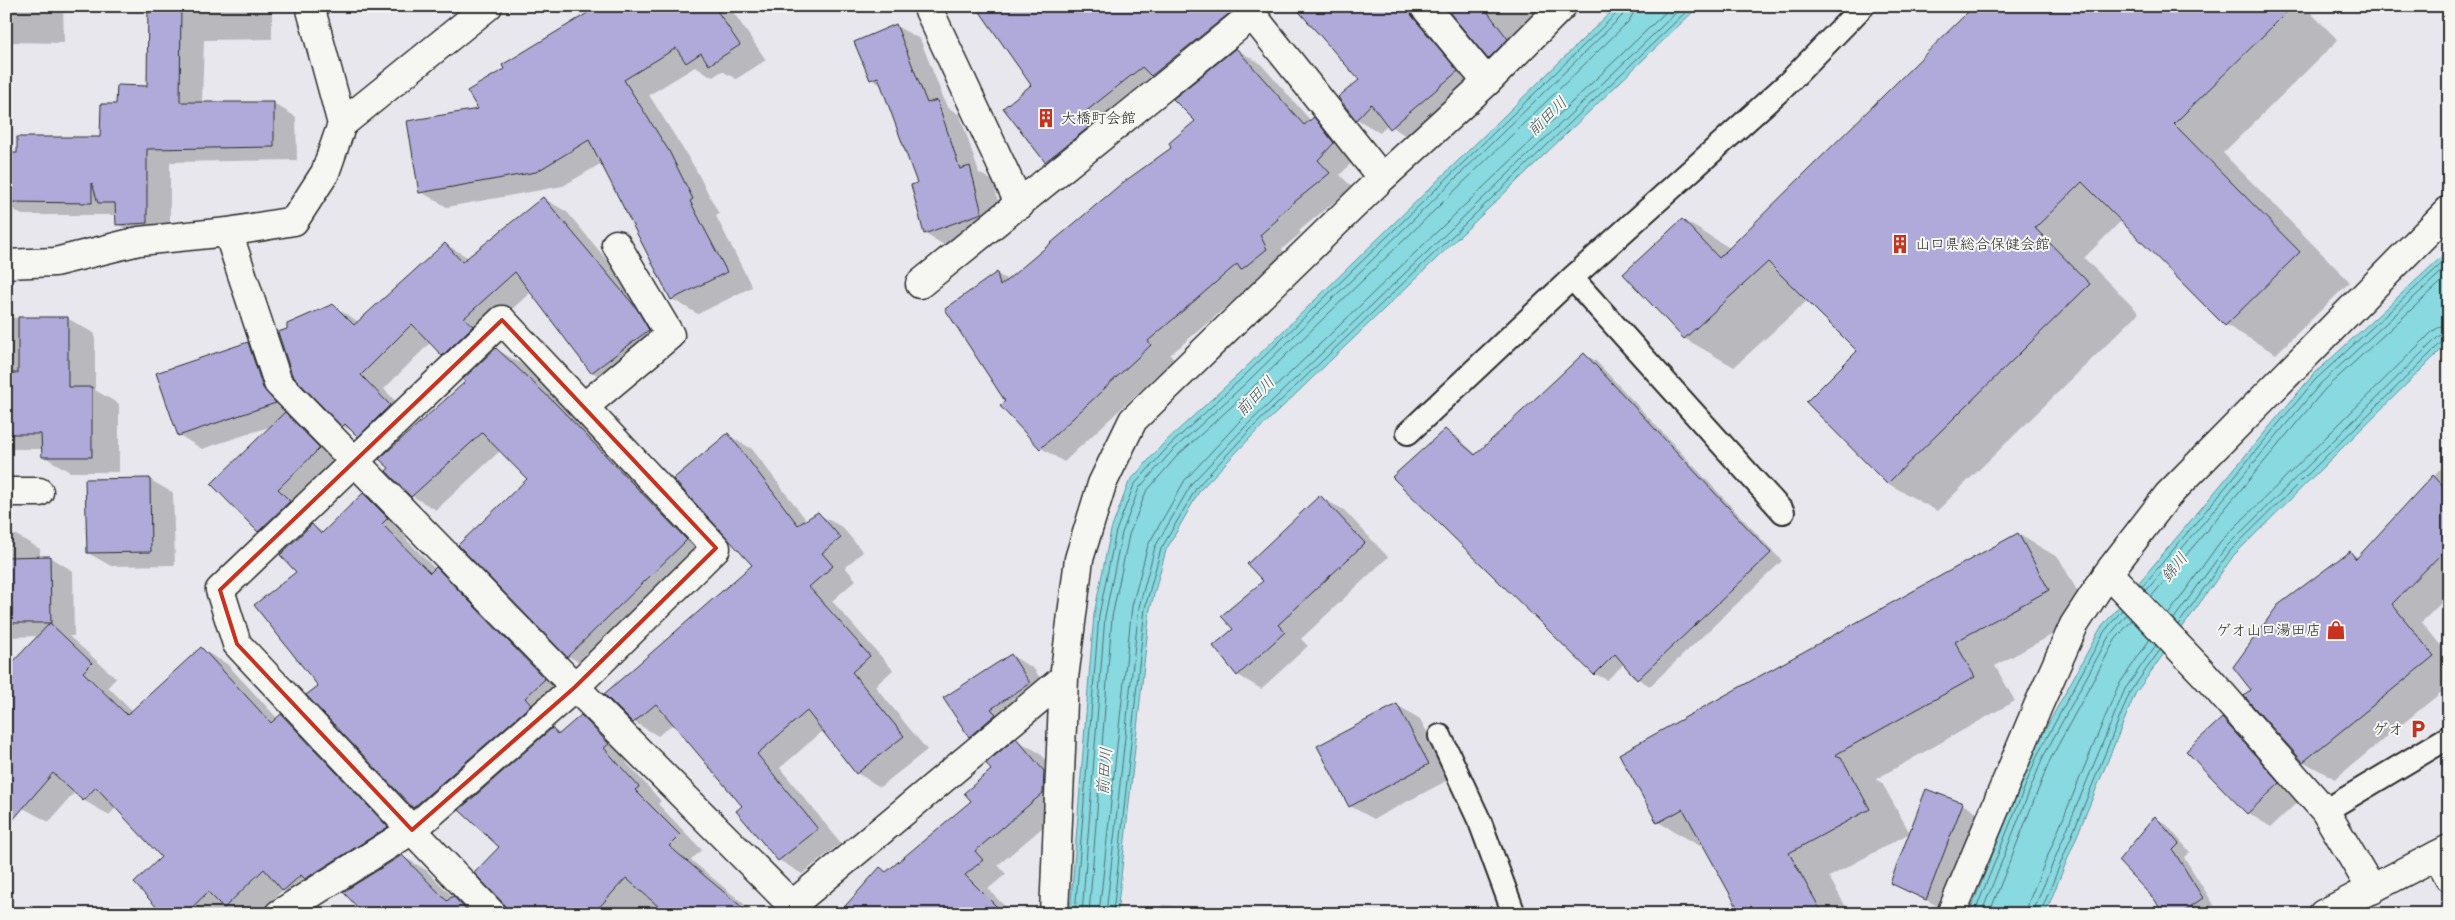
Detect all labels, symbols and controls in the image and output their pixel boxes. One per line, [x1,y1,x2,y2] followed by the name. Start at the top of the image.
[1520,89,1574,143] water label: 前田川
[1061,105,1136,131] place label: 大橋町会館
[1035,107,1057,129] building icon: 大橋町会館
[1915,231,2050,257] place label: 山口県総合保健会館
[1889,233,1911,255] building icon: 山口県総合保健会館
[1228,369,1282,423] water label: 前田川
[2153,545,2195,589] water label: 錦川
[2216,617,2321,643] place label: ゲオ山口湯田店
[2325,619,2347,641] shop icon: ゲオ山口湯田店
[2373,716,2403,742] place label: ゲオ
[2407,718,2429,740] parking icon: ゲオ
[1087,746,1121,796] water label: 前田川

